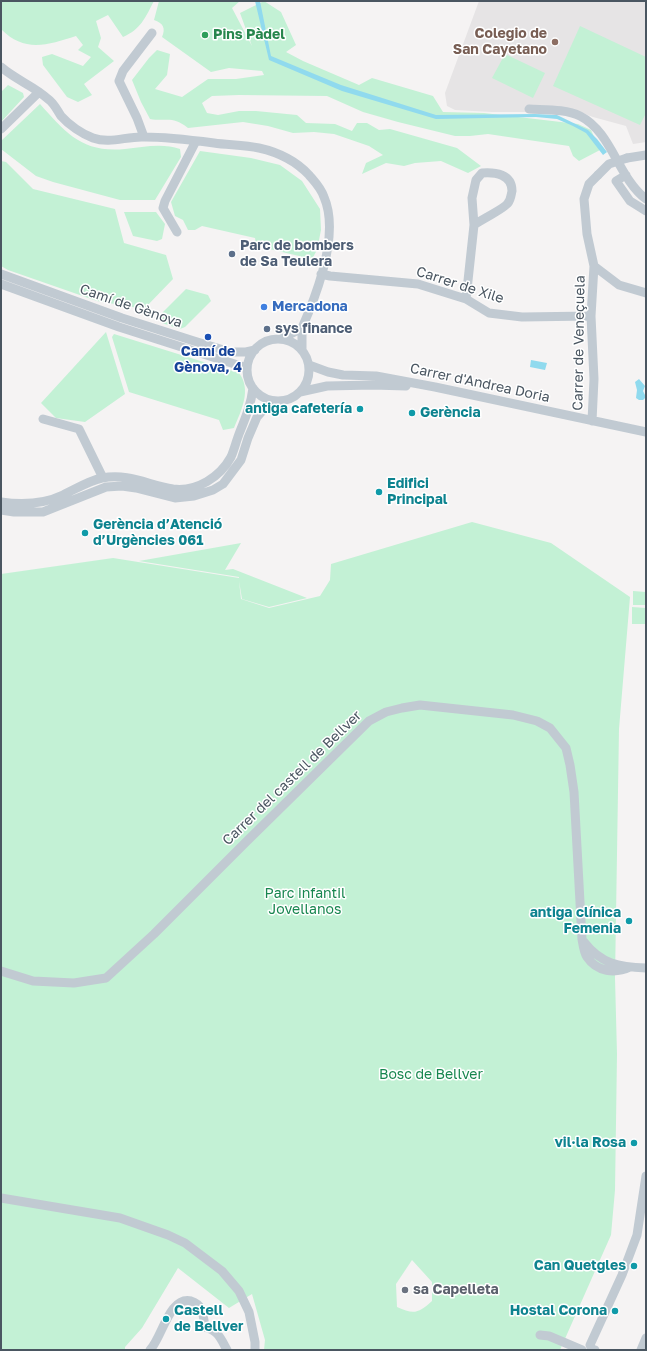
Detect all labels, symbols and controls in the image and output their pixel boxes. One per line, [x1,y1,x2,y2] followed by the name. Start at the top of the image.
[453,26,547,58] place label: Colegio de San Cayetano
[213,27,285,43] place label: Pins Pàdel
[200,30,210,40] marker: Pins Pàdel
[550,37,560,47] marker: Colegio de San Cayetano
[240,238,354,270] place label: Parc de bombers de Sa Teulera
[227,249,237,259] marker: Parc de bombers de Sa Teulera
[414,263,506,307] street label: Carrer de Xile
[569,275,589,411] street label: Carrer de Veneçuela
[78,281,184,331] street label: Camí de Gènova
[272,299,348,315] place label: Mercadona
[259,302,269,312] marker: Mercadona
[275,321,353,337] place label: sys finance
[262,324,272,334] marker: sys finance
[203,332,213,342] marker: Camí de Gènova, 4
[174,344,242,376] place label: Camí de Gènova, 4
[408,360,552,406] street label: Carrer d'Andrea Doria
[245,401,352,417] place label: antiga cafetería
[355,404,365,414] marker: antiga cafetería
[420,405,481,421] place label: Gerència
[407,408,417,418] marker: Gerència
[387,476,447,508] place label: Edifici Principal
[374,487,384,497] marker: Edifici Principal
[93,517,222,550] place label: Gerència d’Atenció d’Urgències 061
[80,528,90,538] marker: Gerència d’Atenció d’Urgències 061
[219,707,365,849] street label: Carrer del castell de Bellver
[265,886,345,918] park label: Parc infantil Jovellanos
[530,905,621,938] place label: antiga clínica Femenia
[624,916,634,926] marker: antiga clínica Femenia
[379,1067,483,1083] park label: Bosc de Bellver
[554,1135,626,1151] place label: vil·la Rosa
[629,1138,639,1148] marker: vil·la Rosa
[534,1258,626,1274] place label: Can Quetgles
[629,1261,639,1271] marker: Can Quetgles
[413,1282,499,1298] place label: sa Capelleta
[400,1285,410,1295] marker: sa Capelleta
[174,1303,243,1336] place label: Castell de Bellver
[510,1303,607,1319] place label: Hostal Corona
[610,1306,620,1316] marker: Hostal Corona
[161,1314,171,1324] marker: Castell de Bellver

